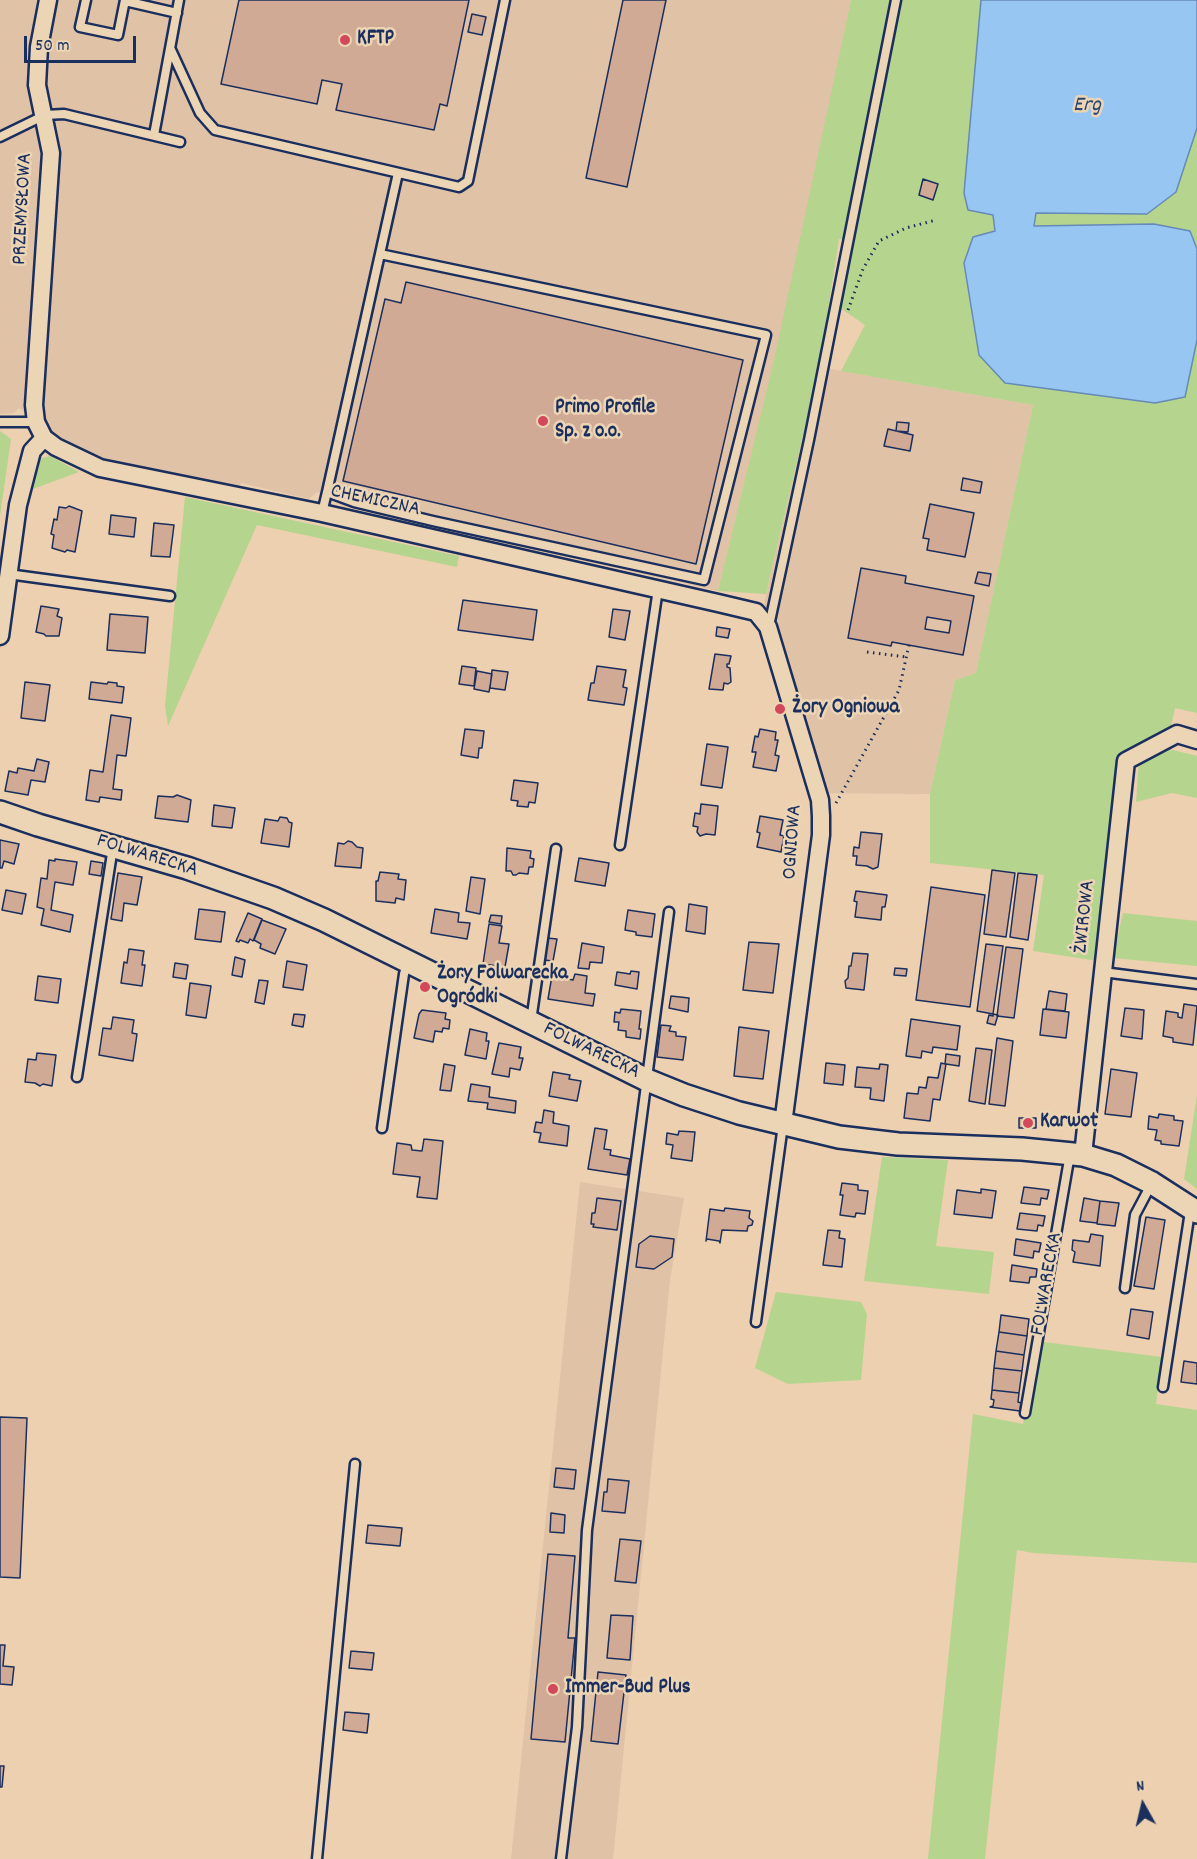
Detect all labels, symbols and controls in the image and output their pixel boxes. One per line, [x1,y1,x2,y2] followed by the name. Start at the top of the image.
[27,24,140,62] scale bar
[357,27,394,53] place label: KFTP
[338,33,352,47] marker: KFTP
[35,34,70,59] text: 50 m
[1073,94,1101,120] water label: Erg
[8,152,40,266] street label: PRZEMYSŁOWA
[555,396,655,446] place label: Primo Profile Sp. z o.o.
[536,414,550,428] marker: Primo Profile Sp. z o.o.
[328,480,422,524] street label: CHEMICZNA
[792,696,899,722] place label: Żory Ogniowa
[773,702,787,716] marker: Żory Ogniowa
[779,804,809,880] street label: OGNIOWA
[93,830,201,884] street label: FOLWARECKA
[1070,879,1102,955] street label: ŻWIROWA
[437,962,568,1012] place label: Żory Folwarecka Ogródki
[418,980,432,994] marker: Żory Folwarecka Ogródki
[538,1018,644,1086] street label: FOLWARECKA
[1040,1110,1098,1136] place label: Karwot
[1021,1116,1035,1130] marker: Karwot
[1026,1230,1070,1338] street label: FOLWARECKA
[565,1676,691,1702] place label: Immer-Bud Plus
[546,1682,560,1696] marker: Immer-Bud Plus
[1113,1775,1173,1835] north arrow
[1135,1775,1146,1799] text: N

